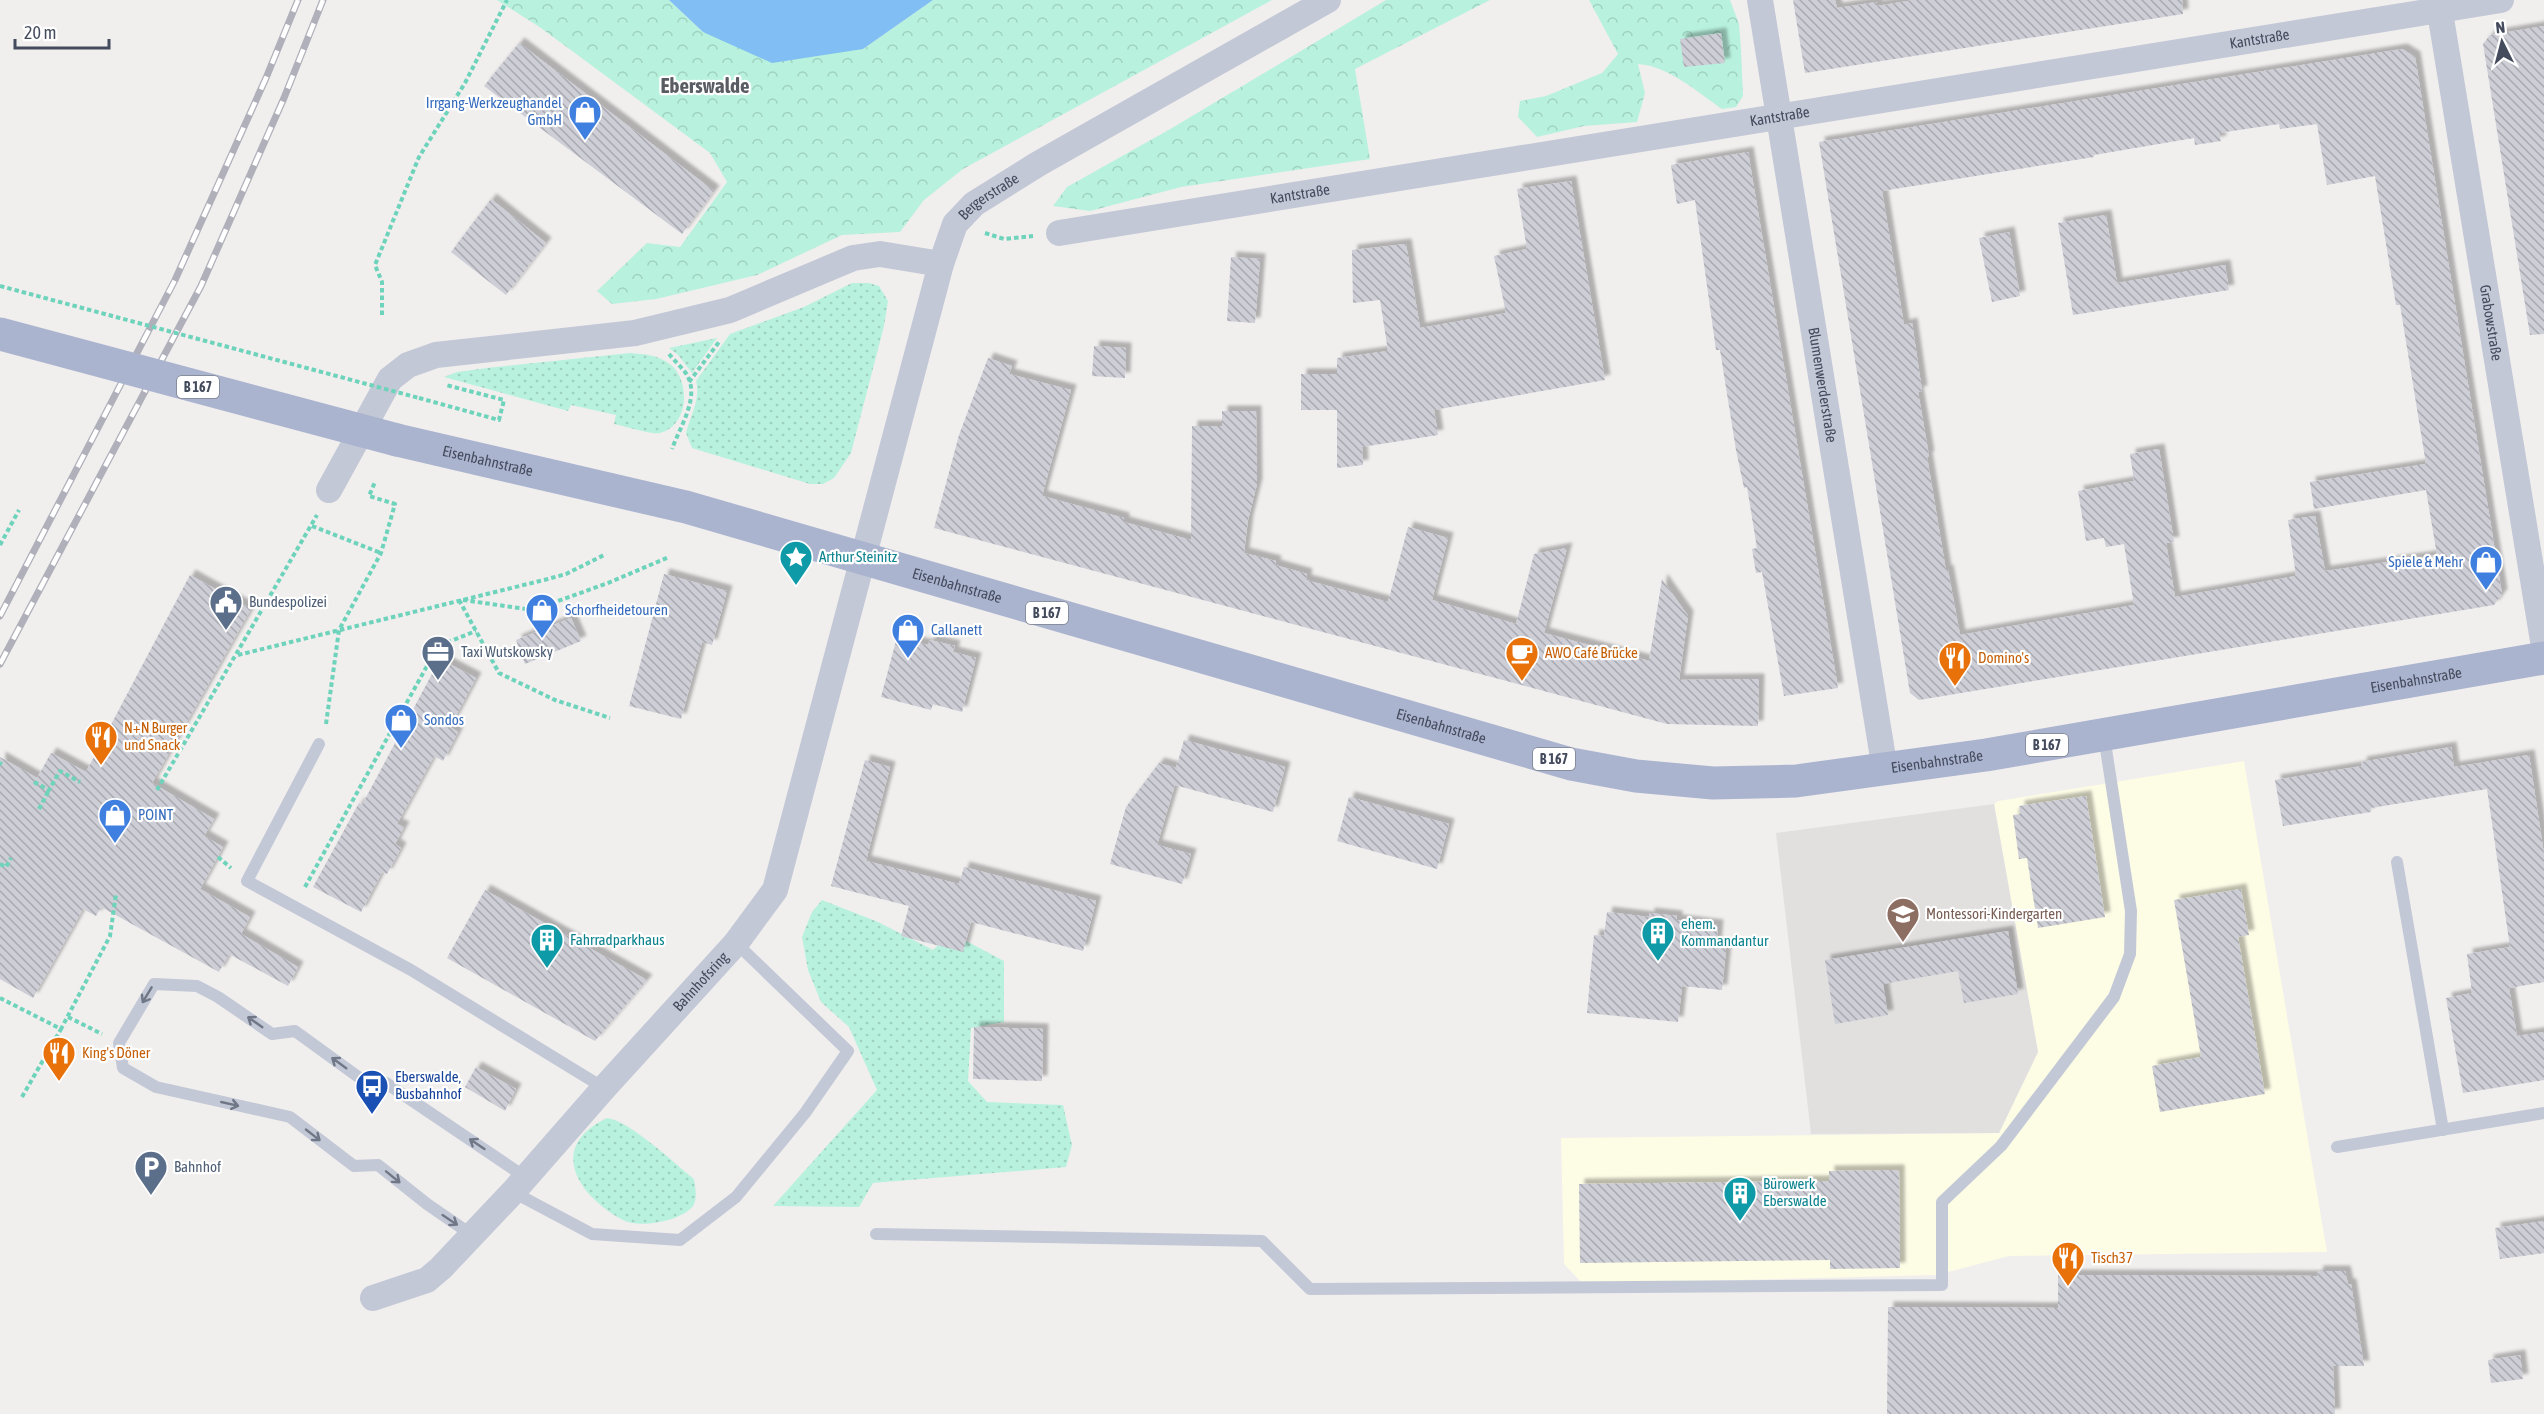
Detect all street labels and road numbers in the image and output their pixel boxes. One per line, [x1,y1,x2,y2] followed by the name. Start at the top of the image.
[2228,25,2291,52] street label: Kantstraße
[1748,103,1811,129] street label: Kantstraße
[955,169,1022,223] street label: Bergerstraße
[1269,180,1331,207] street label: Kantstraße
[2477,283,2506,362] street label: Grabowstraße
[1805,326,1841,444] street label: Blumenwerderstraße
[177,376,219,398] road number: B 167
[441,442,535,479] street label: Eisenbahnstraße
[910,564,1004,606] street label: Eisenbahnstraße
[1026,602,1068,624] road number: B 167
[2369,663,2463,696] street label: Eisenbahnstraße
[1394,705,1488,747] street label: Eisenbahnstraße
[2026,734,2068,756] road number: B 167
[1890,746,1984,776] street label: Eisenbahnstraße
[1533,748,1575,770] road number: B 167
[669,948,732,1014] street label: Bahnhofsring

